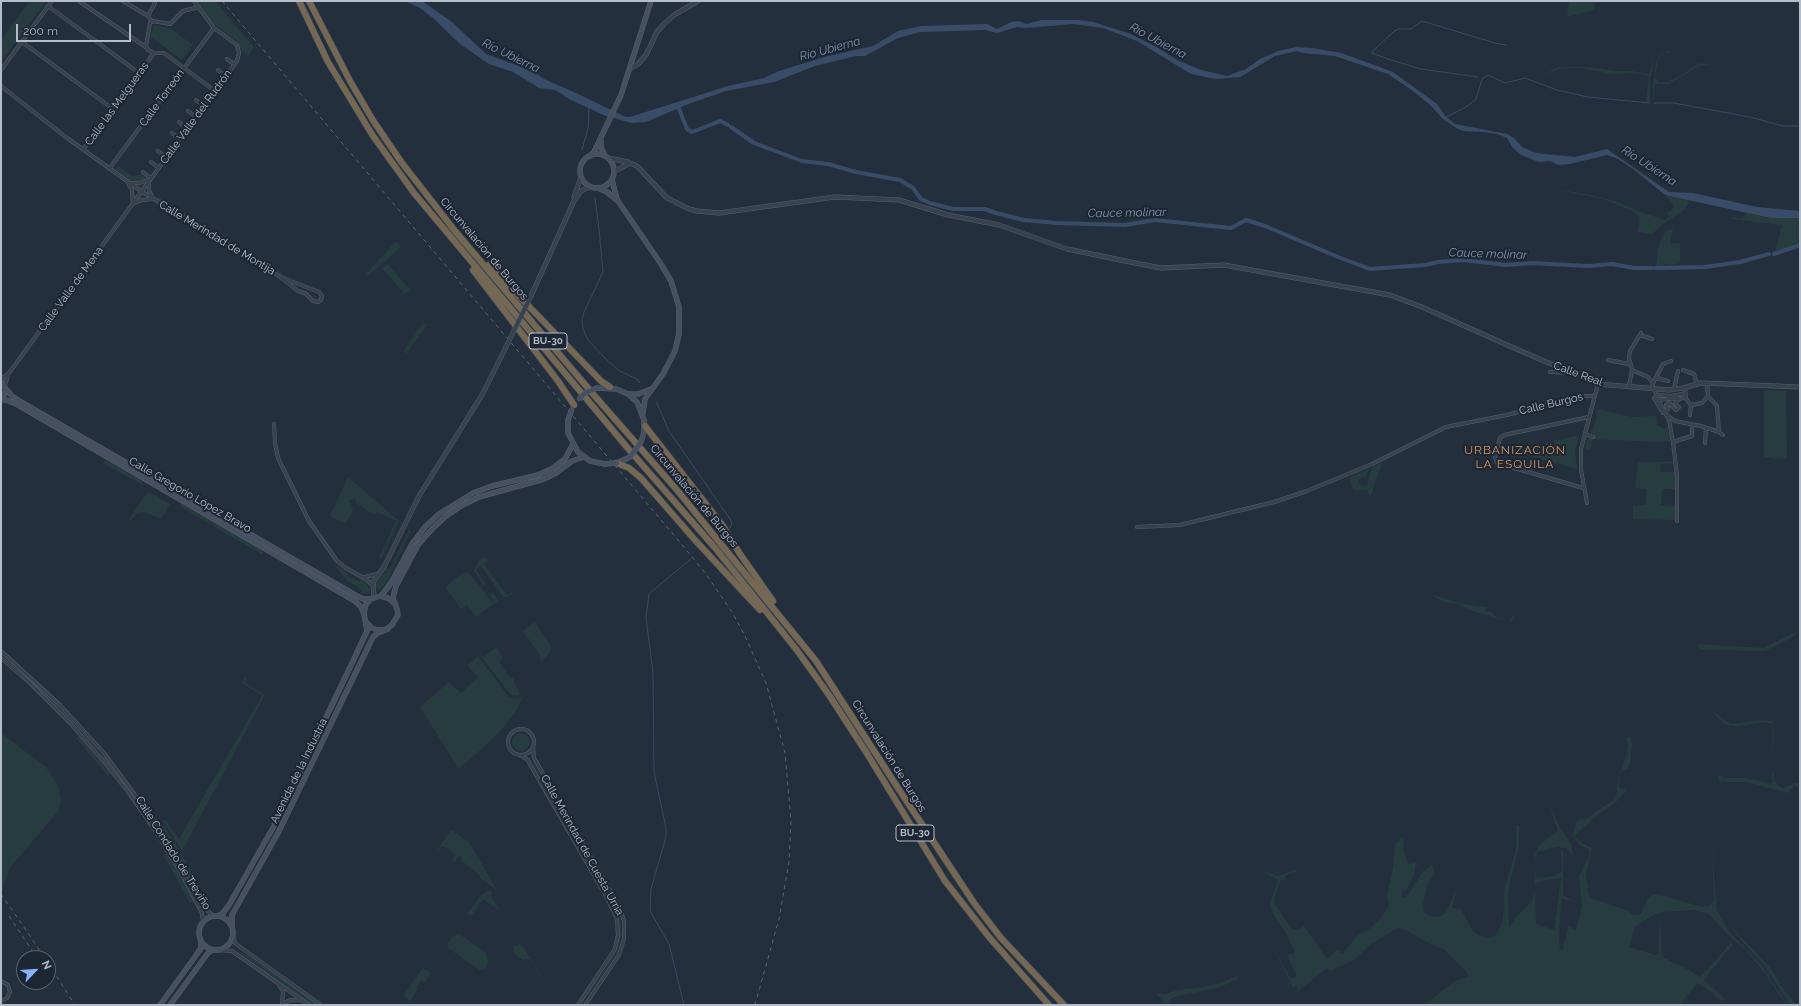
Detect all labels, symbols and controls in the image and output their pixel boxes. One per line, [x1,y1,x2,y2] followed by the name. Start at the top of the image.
[18,16,133,42] scale bar
[1127,20,1189,62] water label: Río Ubierna
[23,24,58,38] text: 200 m
[798,34,862,64] water label: Río Ubierna
[480,36,542,76] water label: Río Ubierna
[82,60,152,148] street label: Calle las Melgueras
[137,67,187,129] street label: Calle Torreón
[157,67,235,167] street label: Calle Valle del Rudrón
[1619,143,1679,189] water label: Río Ubierna
[437,195,531,303] street label: Circunvalación de Burgos
[157,198,277,278] street label: Calle Merindad de Montija
[1088,205,1166,221] water label: Cauce molinar
[36,244,106,334] street label: Calle Valle de Mena
[1448,245,1528,263] water label: Cauce molinar
[529,333,567,349] road number: BU-30
[1552,359,1604,389] street label: Calle Real
[1518,390,1584,418] street label: Calle Burgos
[647,442,741,550] street label: Circunvalación de Burgos
[1464,443,1566,471] district label: URBANIZACIÓN LA ESQUILA
[126,454,254,536] street label: Calle Gregorio López Bravo
[849,697,929,815] street label: Circunvalación de Burgos
[268,716,330,826] street label: Avenida de la Industria
[538,772,626,918] street label: Calle Merindad de Cuesta Urria
[133,794,213,912] street label: Calle Condado de Treviño
[896,825,934,841] road number: BU-30
[16,950,56,990] north arrow
[39,959,54,972] text: N

